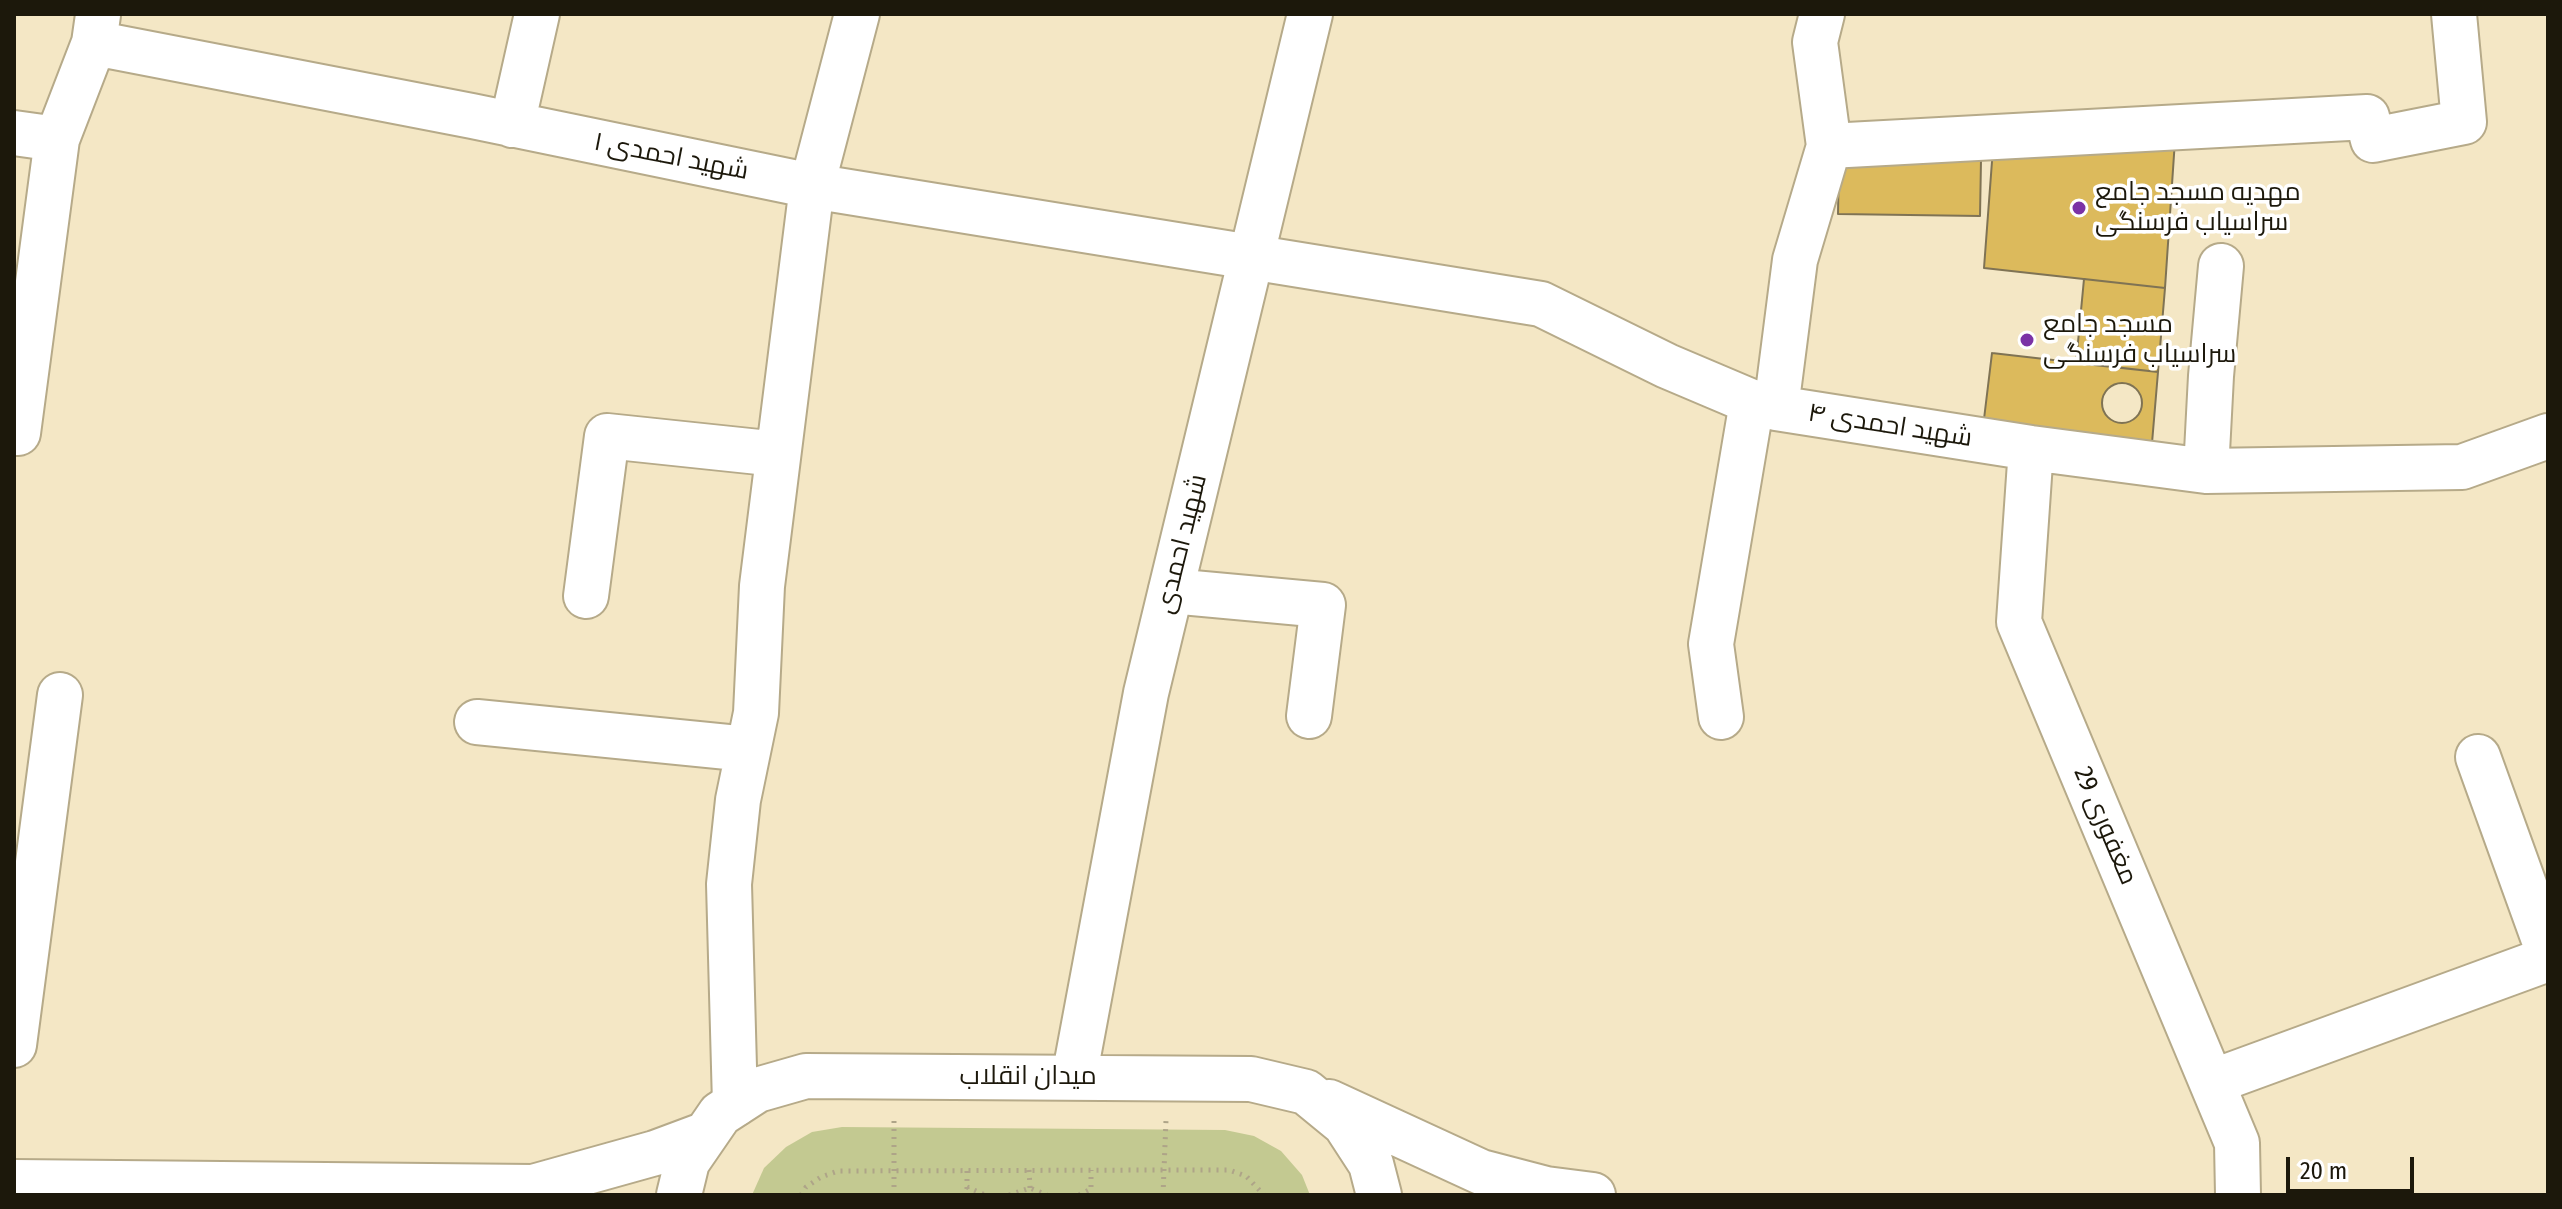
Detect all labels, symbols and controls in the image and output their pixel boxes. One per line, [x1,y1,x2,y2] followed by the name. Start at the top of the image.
[591,127,751,187] street label: شهید احمدی ۱
[2095,177,2301,238] place label: مهدیه مسجد جامع سراسیاب فرسنگی
[2070,199,2088,217] marker: مهدیه مسجد جامع سراسیاب فرسنگی
[2043,309,2236,370] place label: مسجد جامع سراسیاب فرسنگی
[2018,331,2036,349] marker: مسجد جامع سراسیاب فرسنگی
[1806,398,1974,454] street label: شهید احمدی ۴
[1150,471,1214,617] street label: شهید احمدی
[2066,762,2144,890] street label: مغفوری 29
[959,1061,1097,1093] street label: میدان انقلاب
[2290,1141,2418,1191] scale bar
[2300,1157,2347,1185] text: 20 m

